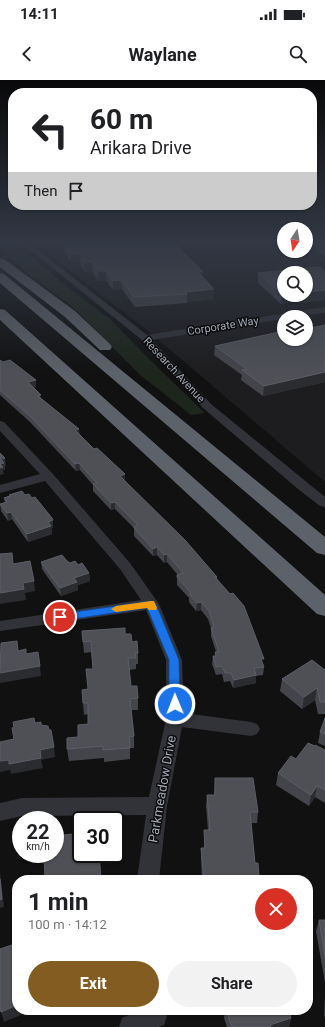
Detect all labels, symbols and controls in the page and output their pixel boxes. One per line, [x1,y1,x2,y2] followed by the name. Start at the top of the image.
[20,5,59,23] text: 14:11
[16,43,38,65] icon: back
[287,43,309,65] icon: search
[128,44,197,65] text: Waylane
[90,103,153,136] text: 60 m
[24,104,76,156] icon: left
[90,137,192,158] text: Arikara Drive
[65,180,87,202] icon: arrive
[24,182,57,200] text: Then
[277,222,313,258] north arrow
[277,222,313,346] map controls
[277,266,313,302] button: search
[277,310,313,346] button: layers
[186,314,260,338] street label: Corporate Way
[141,335,208,405] street label: Research Avenue
[43,600,77,634] pin
[49,606,71,628] icon: arrive
[154,683,196,725] position arrow
[145,734,179,844] street label: Parkmeadow Drive
[72,811,124,863] speed limit sign: 30
[27,820,49,844] text: 22
[26,841,50,852] text: km/h
[28,888,88,916] text: 1 min
[255,888,297,930] button: close
[28,917,107,932] text: 100 m · 14:12
[28,961,159,1007] button: Exit
[167,961,297,1007] button: Share

